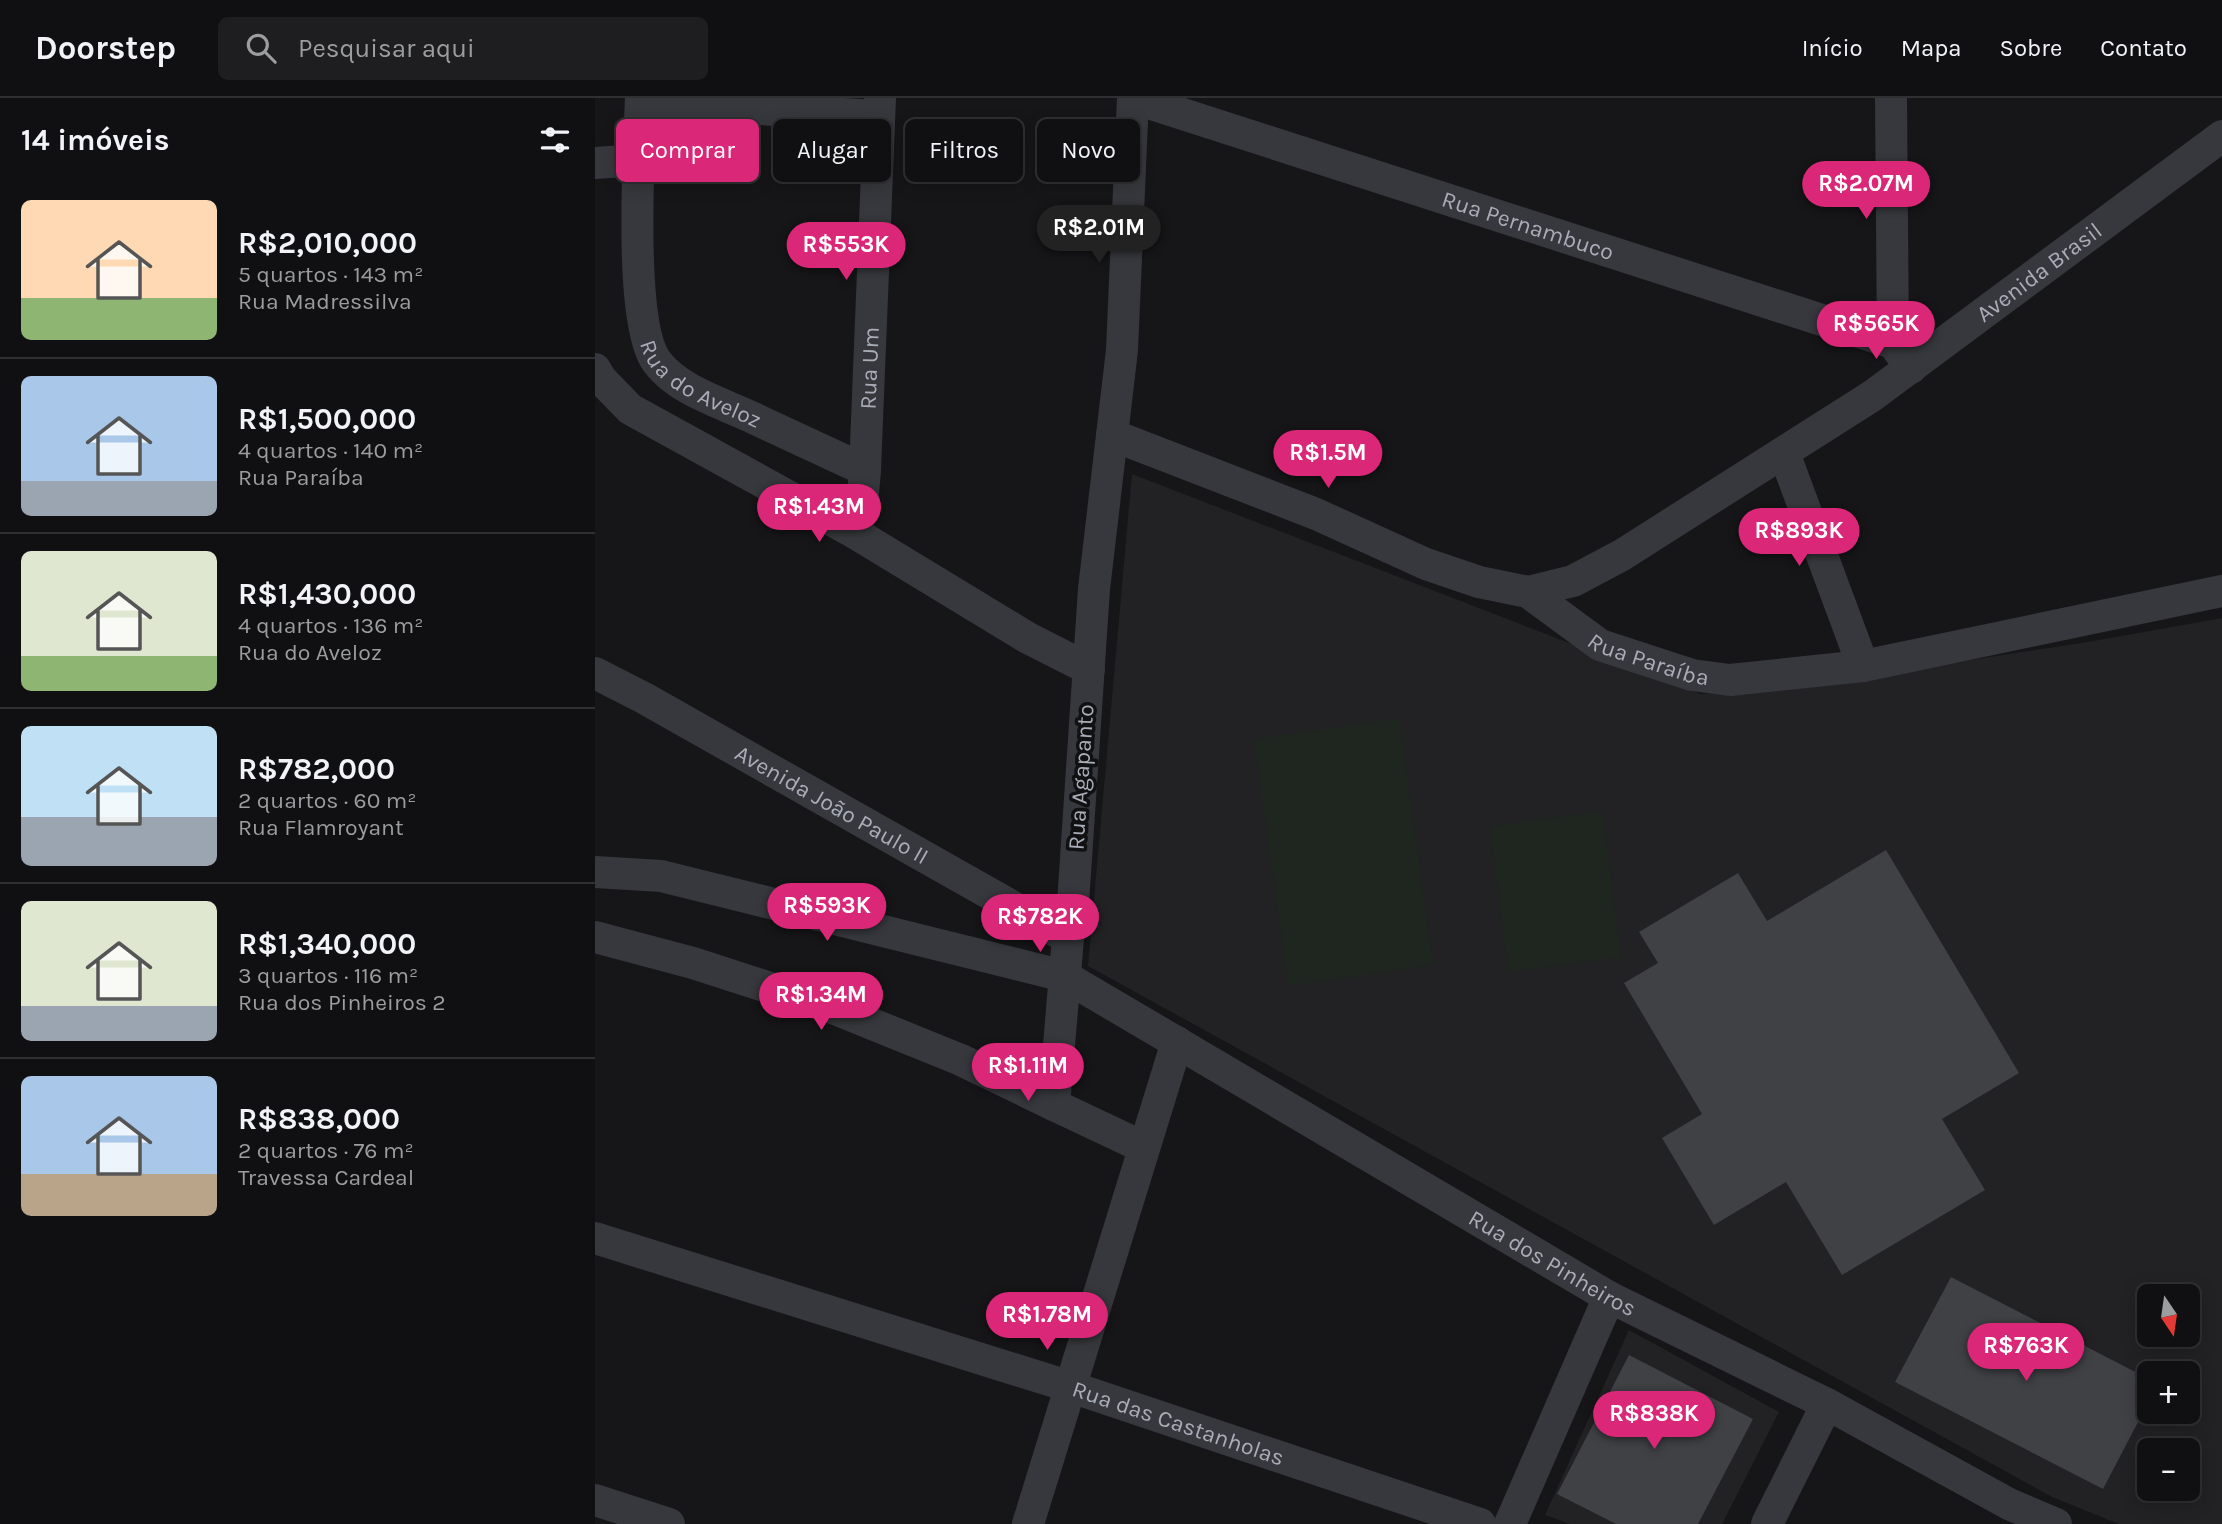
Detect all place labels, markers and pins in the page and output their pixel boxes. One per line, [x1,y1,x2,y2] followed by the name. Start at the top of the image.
[1801,162,1931,221] pin: R$2.07M
[1034,206,1164,265] pin: R$2.01M
[789,222,903,282] pin: R$553K
[1819,302,1933,361] pin: R$565K
[1271,430,1385,490] pin: R$1.5M
[754,484,884,544] pin: R$1.43M
[1742,508,1856,568] pin: R$893K
[770,884,884,943] pin: R$593K
[983,894,1097,954] pin: R$782K
[756,972,886,1032] pin: R$1.34M
[963,1044,1093,1103] pin: R$1.11M
[982,1292,1112,1352] pin: R$1.78M
[1969,1324,2083,1383] pin: R$763K
[1597,1392,1711,1451] pin: R$838K

